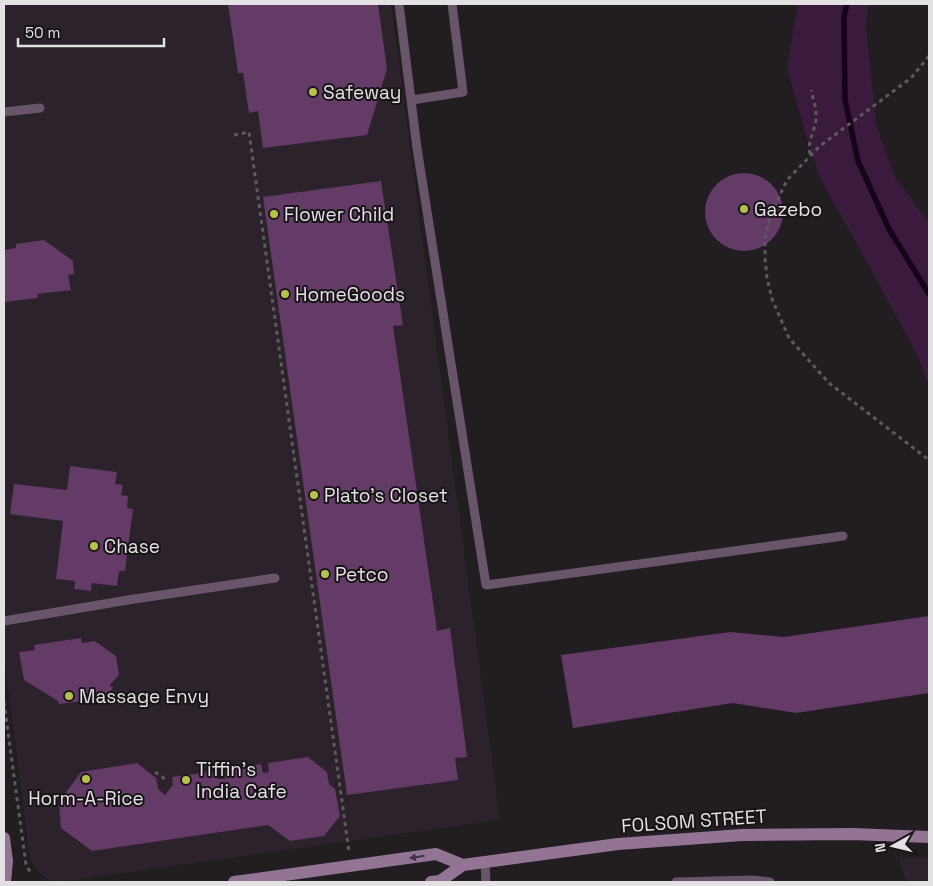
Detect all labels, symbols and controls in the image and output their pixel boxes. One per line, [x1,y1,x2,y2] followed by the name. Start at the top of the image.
[18,15,164,47] scale bar
[25,23,60,42] text: 50 m
[323,80,401,105] place label: Safeway
[307,86,319,98] marker: Safeway
[754,197,822,222] place label: Gazebo
[284,202,394,227] place label: Flower Child
[738,203,750,215] marker: Gazebo
[268,208,280,220] marker: Flower Child
[295,282,405,307] place label: HomeGoods
[279,288,291,300] marker: HomeGoods
[324,483,448,508] place label: Plato's Closet
[308,489,320,501] marker: Plato's Closet
[104,534,160,559] place label: Chase
[88,540,100,552] marker: Chase
[335,562,389,587] place label: Petco
[319,568,331,580] marker: Petco
[79,684,209,709] place label: Massage Envy
[63,690,75,702] marker: Massage Envy
[196,757,287,804] place label: Tiffin's India Cafe
[80,773,92,785] marker: Horm-A-Rice
[180,774,192,786] marker: Tiffin's India Cafe
[28,786,144,811] place label: Horm-A-Rice
[620,803,768,839] street label: FOLSOM STREET
[868,821,918,871] north arrow
[871,842,890,854] text: N
[408,853,424,861] one-way arrow

